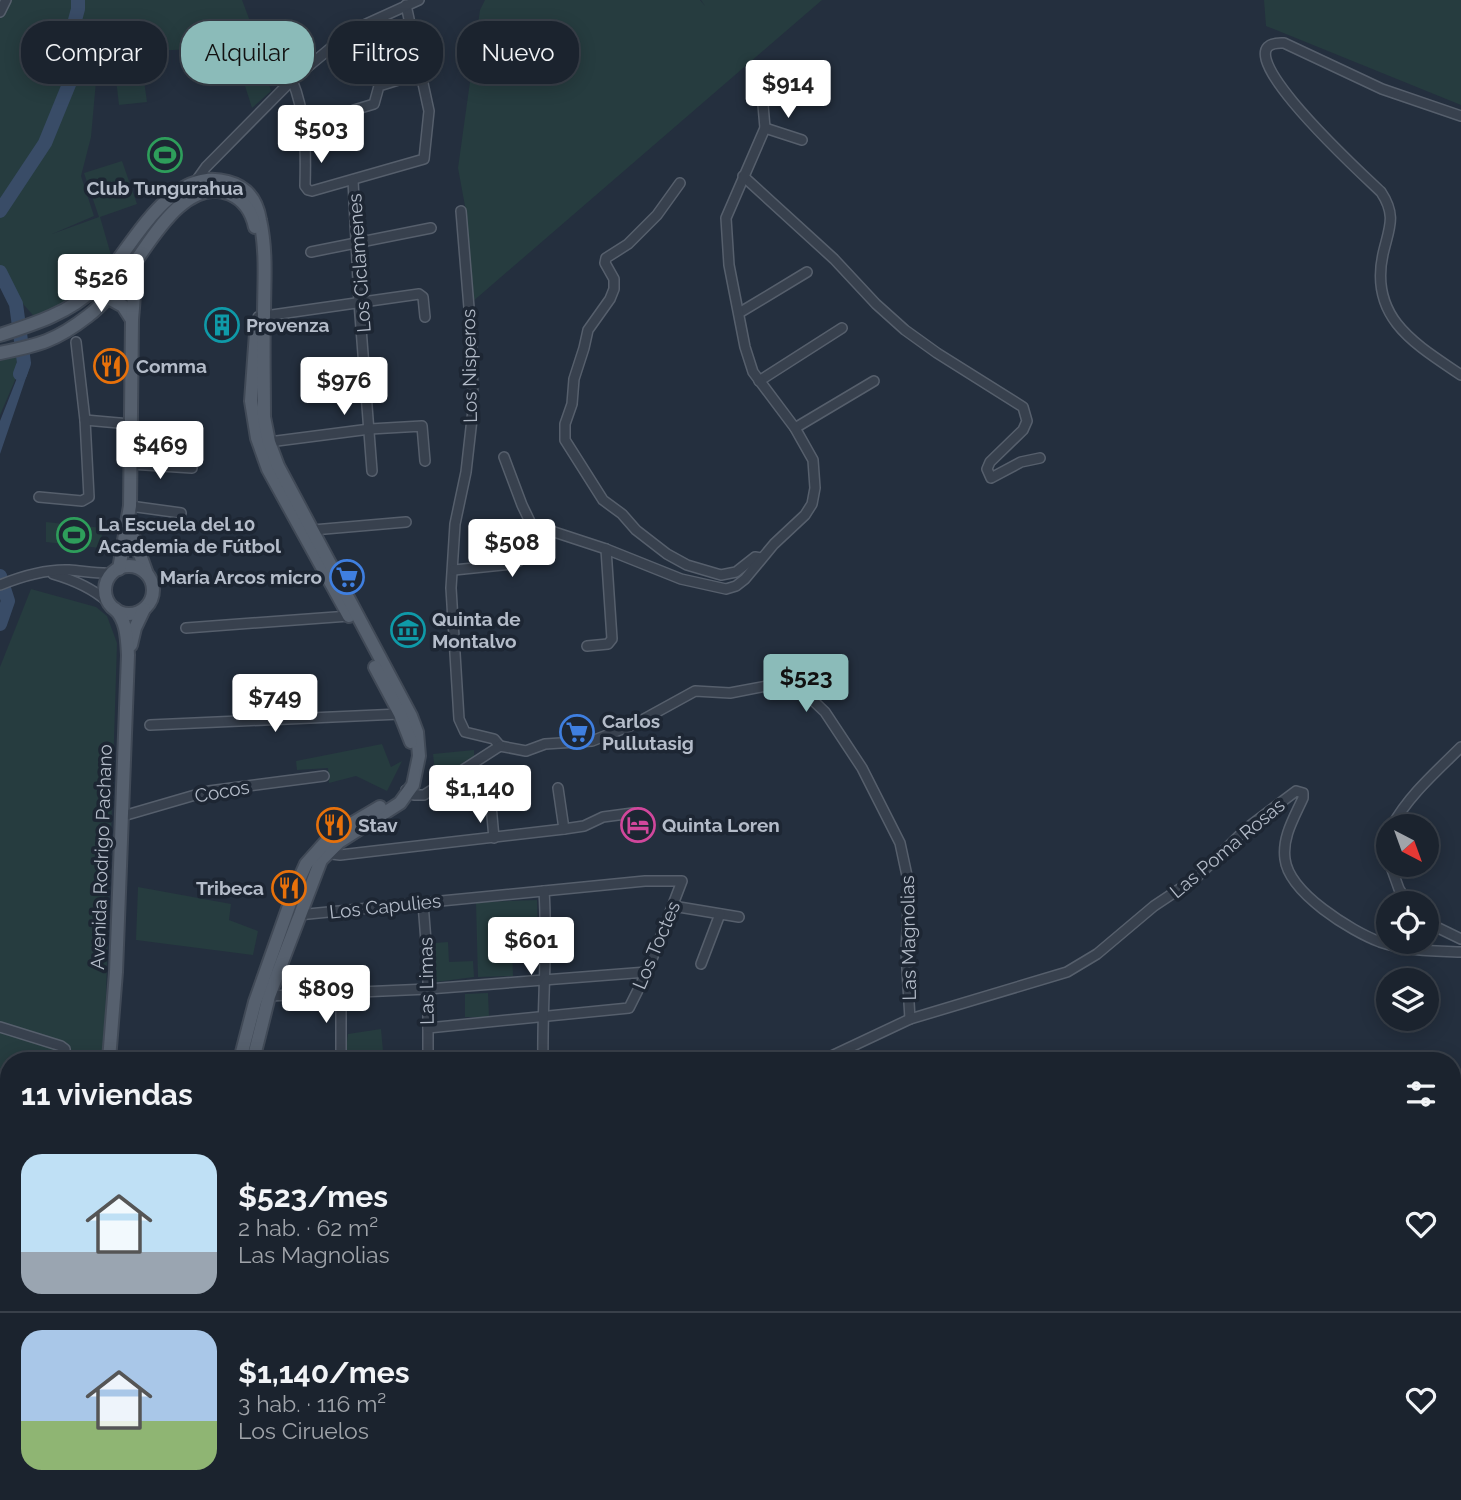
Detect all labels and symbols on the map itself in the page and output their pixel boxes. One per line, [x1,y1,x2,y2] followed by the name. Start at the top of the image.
[747,60,829,120] pin: $914
[280,106,362,165] pin: $503
[146,136,184,174] sports icon: Club Tungurahua
[87,177,244,199] place label: Club Tungurahua
[343,193,375,333] street label: Los Ciclamenes
[60,254,142,314] pin: $526
[203,306,241,344] building icon: Provenza
[457,309,481,423] street label: Los Nisperos
[246,314,330,336] place label: Provenza
[92,347,130,385] restaurant icon: Comma
[136,355,207,377] place label: Comma
[303,358,385,417] pin: $976
[119,421,201,481] pin: $469
[98,513,282,557] place label: La Escuela del 10 Academia de Fútbol
[55,516,93,554] sports icon: La Escuela del 10 Academia de Fútbol
[471,520,553,579] pin: $508
[328,558,366,596] supermarket icon: María Arcos micro
[160,566,322,588] place label: María Arcos micro
[432,608,521,652] place label: Quinta de Montalvo
[389,611,427,649] museum icon: Quinta de Montalvo
[765,654,847,714] pin: $523
[234,674,316,734] pin: $749
[602,710,694,754] place label: Carlos Pullutasig
[558,713,596,751] supermarket icon: Carlos Pullutasig
[86,744,116,970] street label: Avenida Rodrigo Pachano
[423,766,537,825] pin: $1,140
[193,775,251,807] street label: Cocos
[1165,794,1289,902] street label: Las Poma Rosas
[315,806,353,844] restaurant icon: Stav
[619,806,657,844] hotel icon: Quinta Loren
[358,814,398,836] place label: Stav
[662,814,780,836] place label: Quinta Loren
[1376,814,1438,877] north arrow
[270,869,308,907] restaurant icon: Tribeca
[896,875,920,1001] street label: Las Magnolias
[196,877,264,899] place label: Tribeca
[328,889,442,923] street label: Los Capulies
[628,898,684,992] street label: Los Toctes
[490,918,572,977] pin: $601
[414,937,438,1025] street label: Las Limas
[285,965,367,1025] pin: $809

